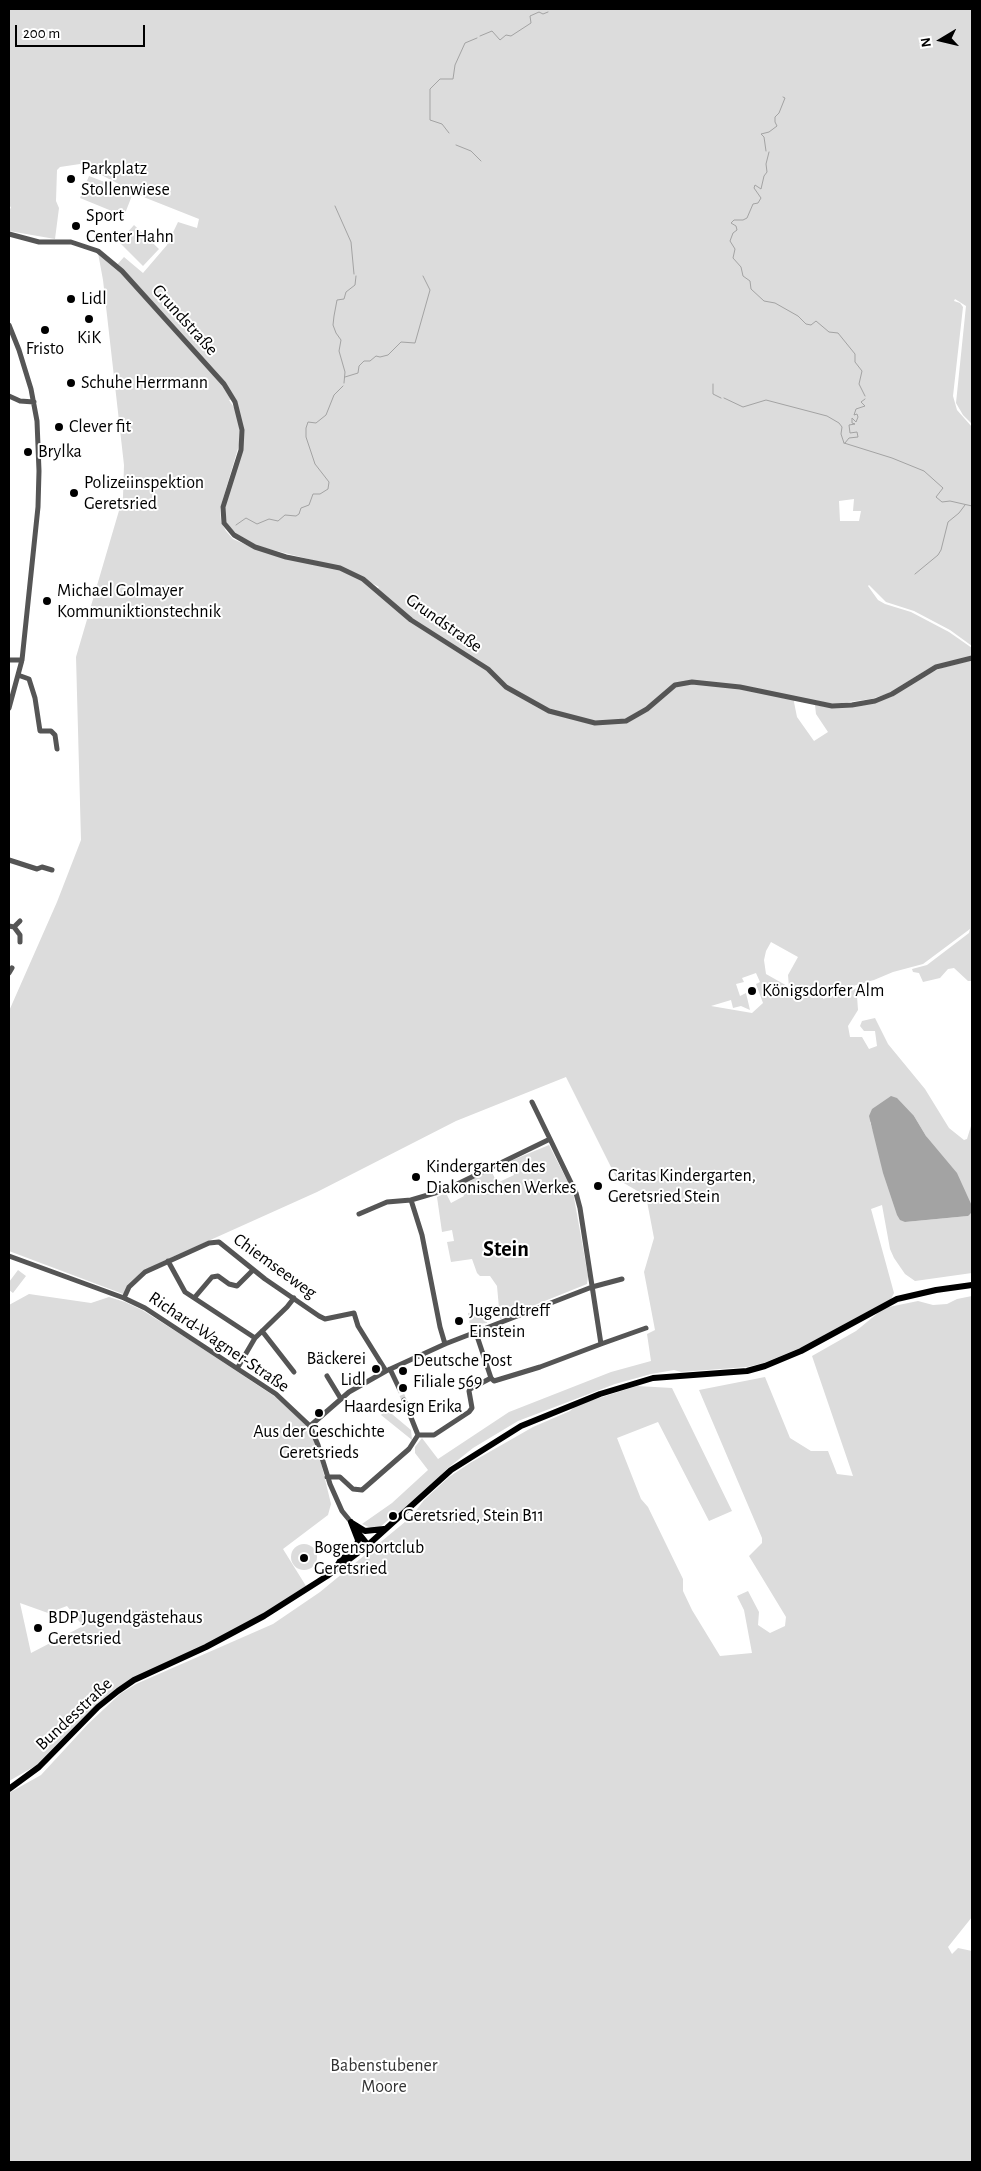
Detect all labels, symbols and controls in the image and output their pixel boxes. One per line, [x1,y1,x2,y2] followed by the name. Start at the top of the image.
[18,15,148,47] scale bar
[916,15,966,65] north arrow
[23,26,60,41] text: 200 m
[919,36,934,48] text: N
[81,158,170,200] place label: Parkplatz Stollenwiese
[65,173,77,185] marker: Parkplatz Stollenwiese
[86,205,174,248] place label: Sport Center Hahn
[70,220,82,232] marker: Sport Center Hahn
[147,280,223,360] street label: Grundstraße
[81,288,107,310] place label: Lidl
[65,293,77,305] marker: Lidl
[83,313,95,325] marker: KiK
[39,324,51,336] marker: Fristo
[77,327,101,349] place label: KiK
[26,338,64,360] place label: Fristo
[81,372,208,394] place label: Schuhe Herrmann
[65,377,77,389] marker: Schuhe Herrmann
[69,416,131,438] place label: Clever fit
[53,421,65,433] marker: Clever fit
[38,441,82,463] place label: Brylka
[22,446,34,458] marker: Brylka
[84,472,204,514] place label: Polizeiinspektion Geretsried
[68,487,80,499] marker: Polizeiinspektion Geretsried
[57,580,221,622] place label: Michael Golmayer Kommuniktionstechnik
[402,589,486,657] street label: Grundstraße
[41,595,53,607] marker: Michael Golmayer Kommuniktionstechnik
[762,980,884,1002] place label: Königsdorfer Alm
[746,985,758,997] marker: Königsdorfer Alm
[426,1156,576,1198] place label: Kindergarten des Diakonischen Werkes
[608,1165,756,1208] place label: Caritas Kindergarten, Geretsried Stein
[410,1171,422,1183] marker: Kindergarten des Diakonischen Werkes
[592,1180,604,1192] marker: Caritas Kindergarten, Geretsried Stein
[229,1229,321,1303] street label: Chiemseeweg
[483,1236,529,1262] district label: Stein
[145,1287,293,1397] street label: Richard-Wagner-Straße
[469,1300,550,1342] place label: Jugendtreff Einstein
[453,1315,465,1327] marker: Jugendtreff Einstein
[306,1348,366,1390] place label: Bäckerei Lidl
[413,1350,512,1392] place label: Deutsche Post Filiale 569
[370,1363,382,1375] marker: Bäckerei Lidl
[397,1365,409,1377] marker: Deutsche Post Filiale 569
[397,1382,409,1394] marker: Haardesign Erika
[344,1396,462,1418] place label: Haardesign Erika
[313,1407,325,1419] marker: Aus der Geschichte Geretsrieds
[253,1421,385,1464] place label: Aus der Geschichte Geretsrieds
[403,1505,544,1527] place label: Geretsried, Stein B11
[387,1510,399,1522] marker: Geretsried, Stein B11
[314,1537,424,1580] place label: Bogensportclub Geretsried
[298,1552,310,1564] marker: Bogensportclub Geretsried
[48,1607,203,1650] place label: BDP Jugendgästehaus Geretsried
[32,1622,44,1634] marker: BDP Jugendgästehaus Geretsried
[31,1673,117,1755] street label: Bundesstraße
[330,2055,438,2098] park label: Babenstubener Moore

